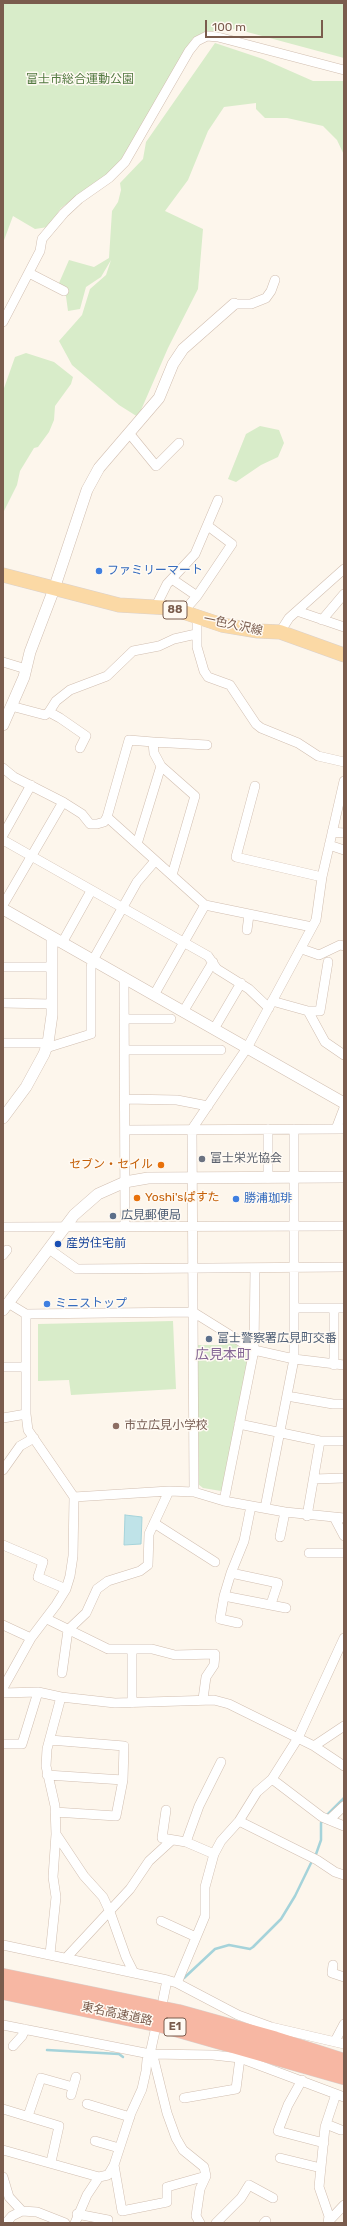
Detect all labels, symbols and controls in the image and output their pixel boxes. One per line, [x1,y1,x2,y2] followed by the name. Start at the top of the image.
[207,12,325,38] scale bar
[212,20,246,34] text: 100 m
[26,73,134,87] park label: 富士市総合運動公園
[107,564,203,578] place label: ファミリーマート
[94,566,104,576] marker: ファミリーマート
[163,601,187,619] road number: 88
[202,612,264,638] street label: 一色久沢線
[210,1152,282,1166] place label: 富士栄光協会
[197,1154,207,1164] marker: 富士栄光協会
[69,1158,153,1172] place label: セブン・セイル
[156,1160,166,1170] marker: セブン・セイル
[145,1191,219,1205] place label: Yoshi'sぱすた
[244,1192,292,1206] place label: 勝浦珈琲
[132,1193,142,1203] marker: Yoshi'sぱすた
[231,1194,241,1204] marker: 勝浦珈琲
[121,1209,181,1223] place label: 広見郵便局
[108,1211,118,1221] marker: 広見郵便局
[66,1237,126,1251] place label: 産労住宅前
[53,1239,63,1249] marker: 産労住宅前
[55,1297,127,1311] place label: ミニストップ
[42,1299,52,1309] marker: ミニストップ
[217,1332,337,1346] place label: 富士警察署広見町交番
[204,1334,214,1344] marker: 富士警察署広見町交番
[195,1347,251,1363] district label: 広見本町
[124,1419,208,1433] place label: 市立広見小学校
[111,1421,121,1431] marker: 市立広見小学校
[80,1999,154,2029] street label: 東名高速道路
[164,2018,186,2036] road number: E1

